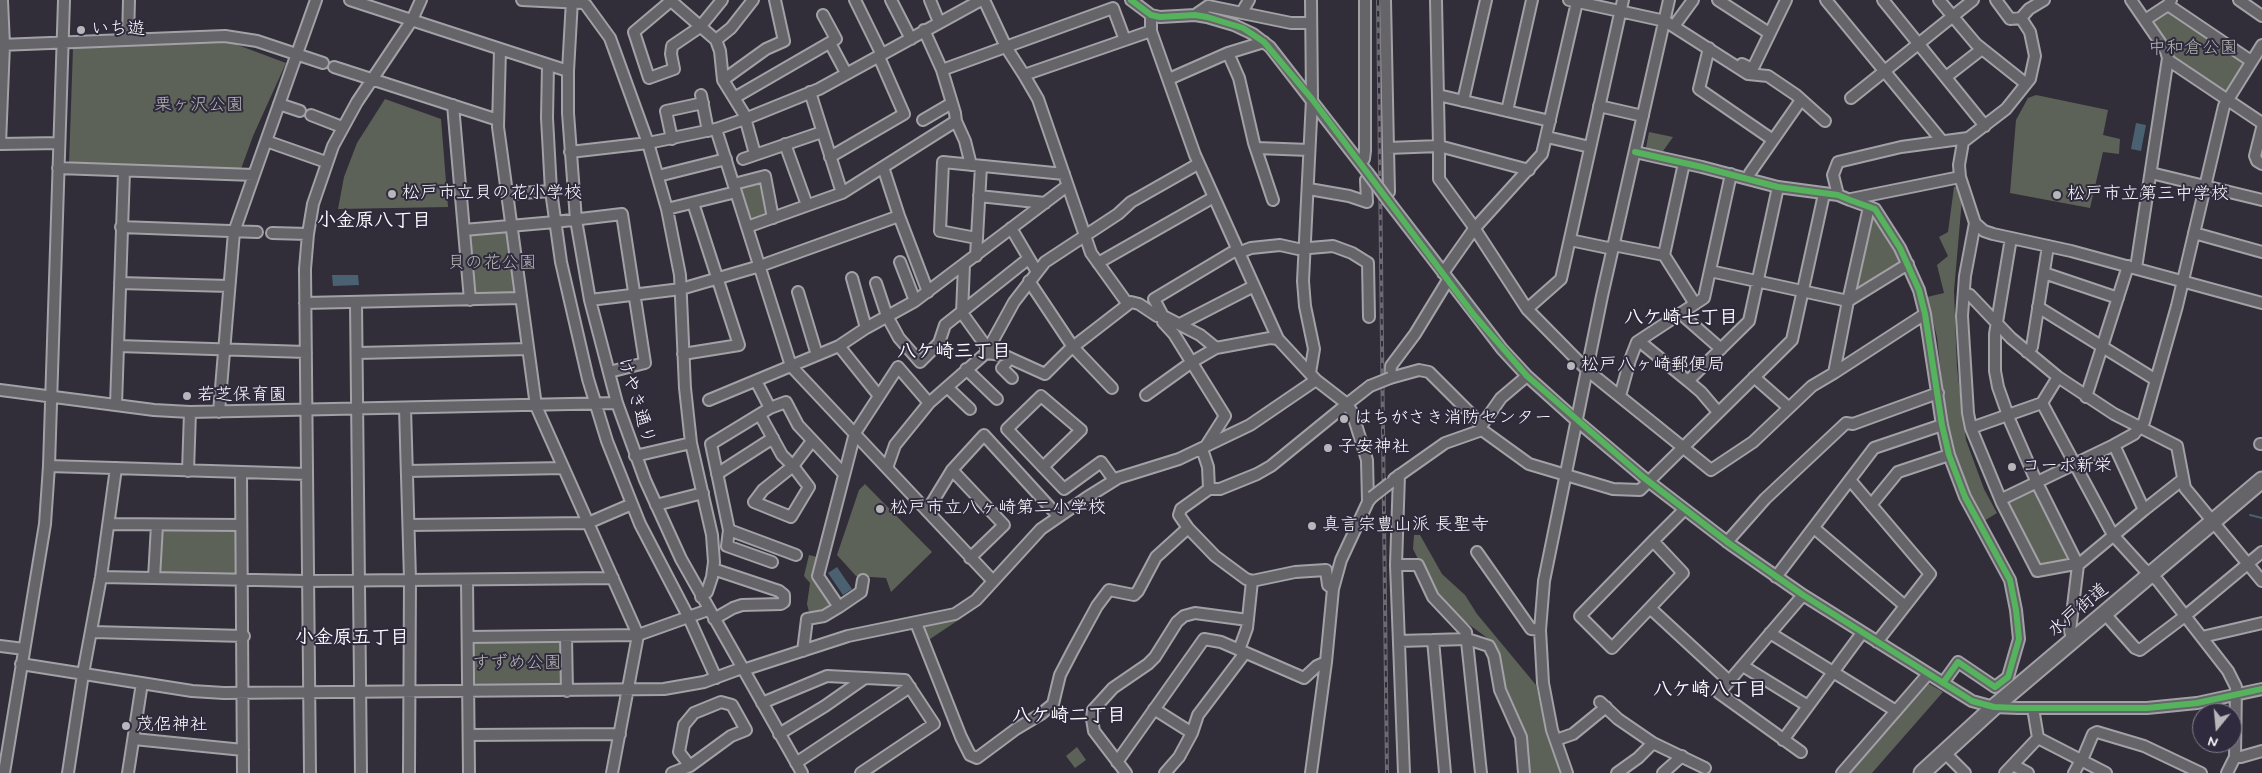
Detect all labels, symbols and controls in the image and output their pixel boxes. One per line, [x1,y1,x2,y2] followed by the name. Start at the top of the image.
[91,19,145,41] place label: いち遊
[75,24,87,36] marker: いち遊
[2148,38,2238,60] park label: 中和倉公園
[154,95,244,117] park label: 栗ヶ沢公園
[402,183,582,205] place label: 松戸市立貝の花小学校
[2067,184,2229,206] place label: 松戸市立第三中学校
[386,188,398,200] marker: 松戸市立貝の花小学校
[2051,189,2063,201] marker: 松戸市立第三中学校
[317,211,431,233] district label: 小金原八丁目
[447,253,537,275] park label: 貝の花公園
[1624,308,1738,330] district label: 八ケ崎七丁目
[897,342,1011,364] district label: 八ケ崎三丁目
[612,355,658,447] street label: けやき通り
[1581,355,1725,377] place label: 松戸八ヶ崎郵便局
[1565,360,1577,372] marker: 松戸八ヶ崎郵便局
[197,385,287,407] place label: 若芝保育園
[181,390,193,402] marker: 若芝保育園
[1354,408,1552,430] place label: はちがさき消防センター
[1338,413,1350,425] marker: はちがさき消防センター
[1338,437,1410,459] place label: 子安神社
[1322,442,1334,454] marker: 子安神社
[2022,456,2112,478] place label: コーポ新栄
[2006,461,2018,473] marker: コーポ新栄
[890,498,1106,520] place label: 松戸市立八ヶ崎第二小学校
[874,503,886,515] marker: 松戸市立八ヶ崎第二小学校
[1322,515,1489,537] place label: 真言宗豊山派 長聖寺
[1306,520,1318,532] marker: 真言宗豊山派 長聖寺
[2044,580,2114,642] street label: 水戸街道
[295,628,409,650] district label: 小金原五丁目
[472,653,562,675] park label: すずめ公園
[1653,680,1767,702] district label: 八ケ崎八丁目
[2192,703,2242,753] north arrow
[1012,706,1126,728] district label: 八ケ崎二丁目
[136,715,208,737] place label: 茂侶神社
[120,720,132,732] marker: 茂侶神社
[2206,731,2220,751] text: N

